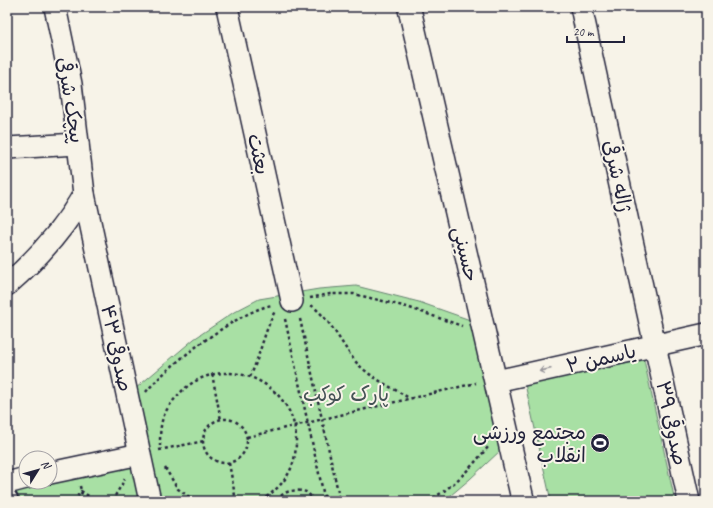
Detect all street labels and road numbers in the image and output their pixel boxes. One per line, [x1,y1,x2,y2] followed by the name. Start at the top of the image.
[51,55,91,145] street label: پیچک شرقی
[242,131,275,177] street label: بعثت
[598,138,638,214] street label: ژاله شرقی
[447,224,484,284] street label: حسینی
[95,302,139,394] street label: صدوقی ۴۳
[564,338,639,379] street label: یاسمن ۲
[650,378,694,468] street label: صدوقی ۳۹

